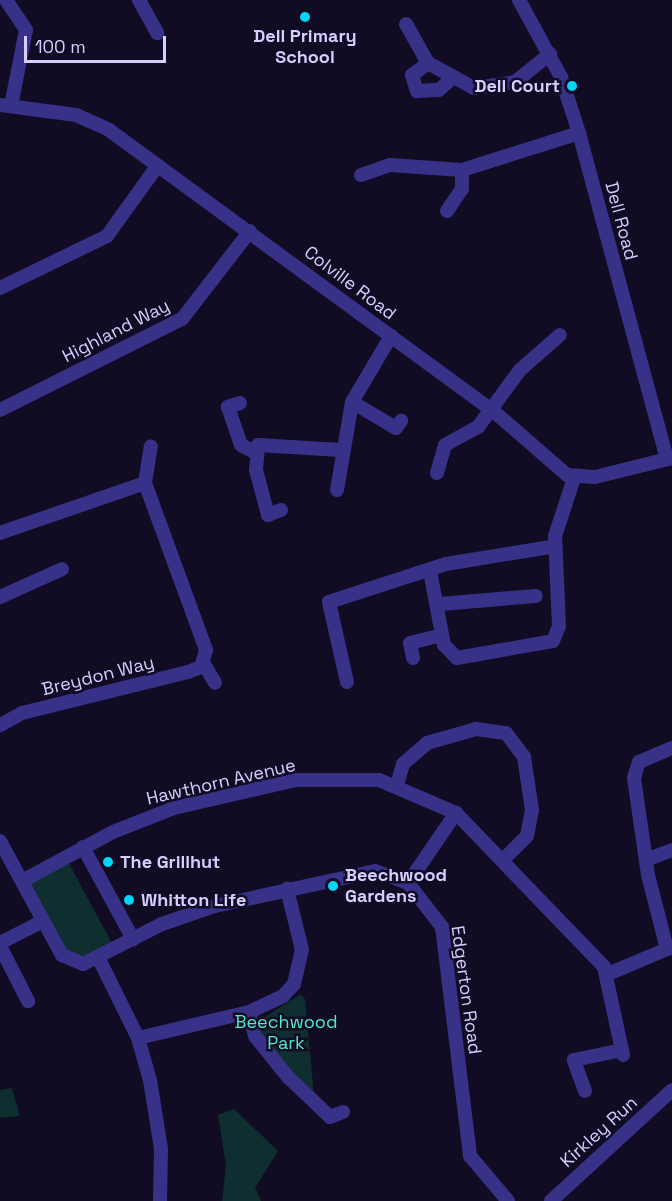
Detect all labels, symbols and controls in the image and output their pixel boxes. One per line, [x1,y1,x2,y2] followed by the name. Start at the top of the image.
[298,10,312,24] marker: Dell Primary School
[27,24,170,62] scale bar
[253,26,357,68] place label: Dell Primary School
[35,35,86,58] text: 100 m
[474,75,560,97] place label: Dell Court
[565,79,579,93] marker: Dell Court
[600,179,642,263] street label: Dell Road
[300,241,400,325] street label: Colville Road
[59,295,173,367] street label: Highland Way
[40,652,156,700] street label: Breydon Way
[144,754,298,810] street label: Hawthorn Avenue
[120,851,220,873] place label: The Grillhut
[101,855,115,869] marker: The Grillhut
[345,865,447,908] place label: Beechwood Gardens
[326,879,340,893] marker: Beechwood Gardens
[141,889,246,911] place label: Whitton Life
[122,893,136,907] marker: Whitton Life
[446,924,486,1056] street label: Edgerton Road
[235,1012,337,1054] park label: Beechwood Park
[556,1092,642,1172] street label: Kirkley Run

